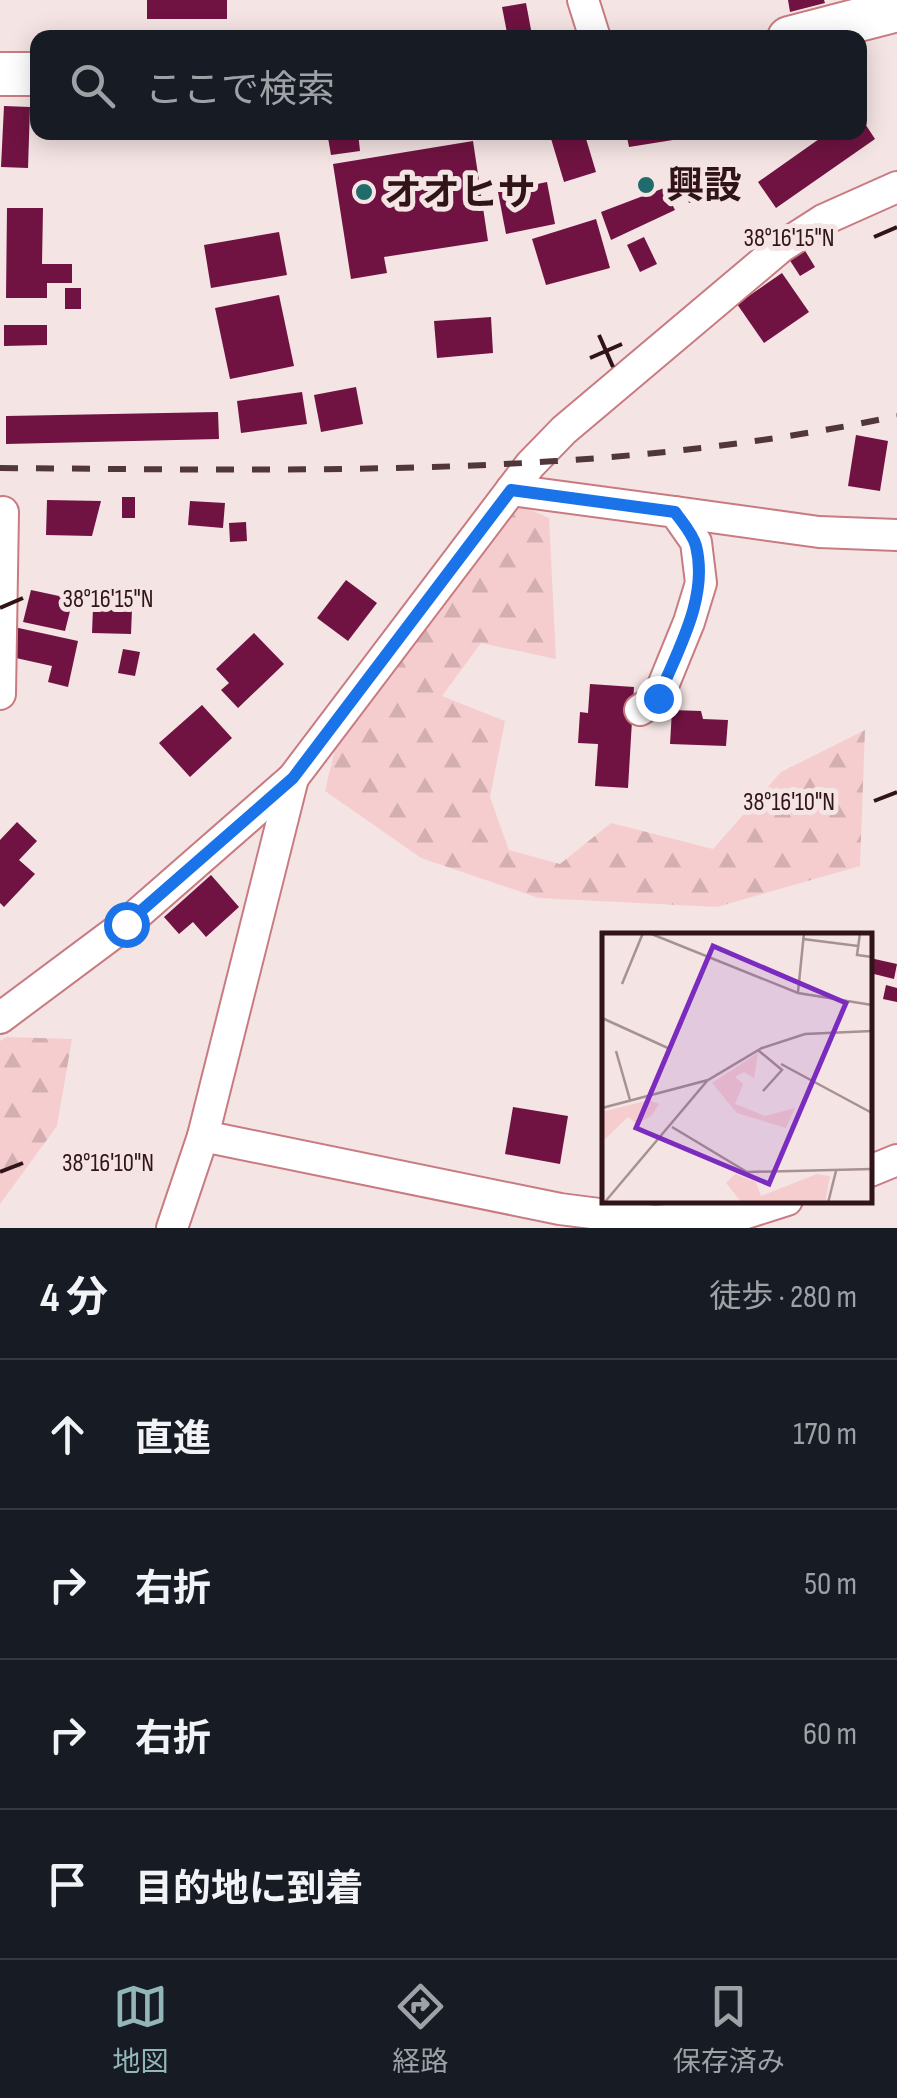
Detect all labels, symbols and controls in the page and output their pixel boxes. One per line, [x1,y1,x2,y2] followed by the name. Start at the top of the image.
[30,30,867,140] search box
[65,58,120,113] icon: search
[145,68,335,113] text: ここで検索
[666,164,742,209] place label: 興設
[384,171,536,216] place label: オオヒサ
[635,174,657,196] marker: 興設
[353,181,375,203] marker: オオヒサ
[744,223,834,254] text: 38°16'15"N
[63,584,153,615] text: 38°16'15"N
[636,676,682,722] route end
[743,787,835,818] text: 38°16'10"N
[104,902,150,948] route start
[602,933,872,1203] inset map
[62,1148,154,1179] text: 38°16'10"N
[40,1273,108,1324] text: 4 分
[709,1278,857,1317] text: 徒歩 · 280 m
[40,1407,95,1462] icon: ahead
[793,1415,857,1454] text: 170 m
[135,1417,211,1462] text: 直進
[40,1557,95,1612] icon: right
[804,1565,857,1604] text: 50 m
[135,1567,211,1612] text: 右折
[40,1707,95,1762] icon: right
[803,1715,857,1754] text: 60 m
[135,1717,211,1762] text: 右折
[40,1857,95,1912] icon: arrive
[135,1867,363,1912] text: 目的地に到着
[112,1979,168,2079] tab: 地図
[392,1979,449,2079] tab: 経路
[673,1979,785,2079] tab: 保存済み

